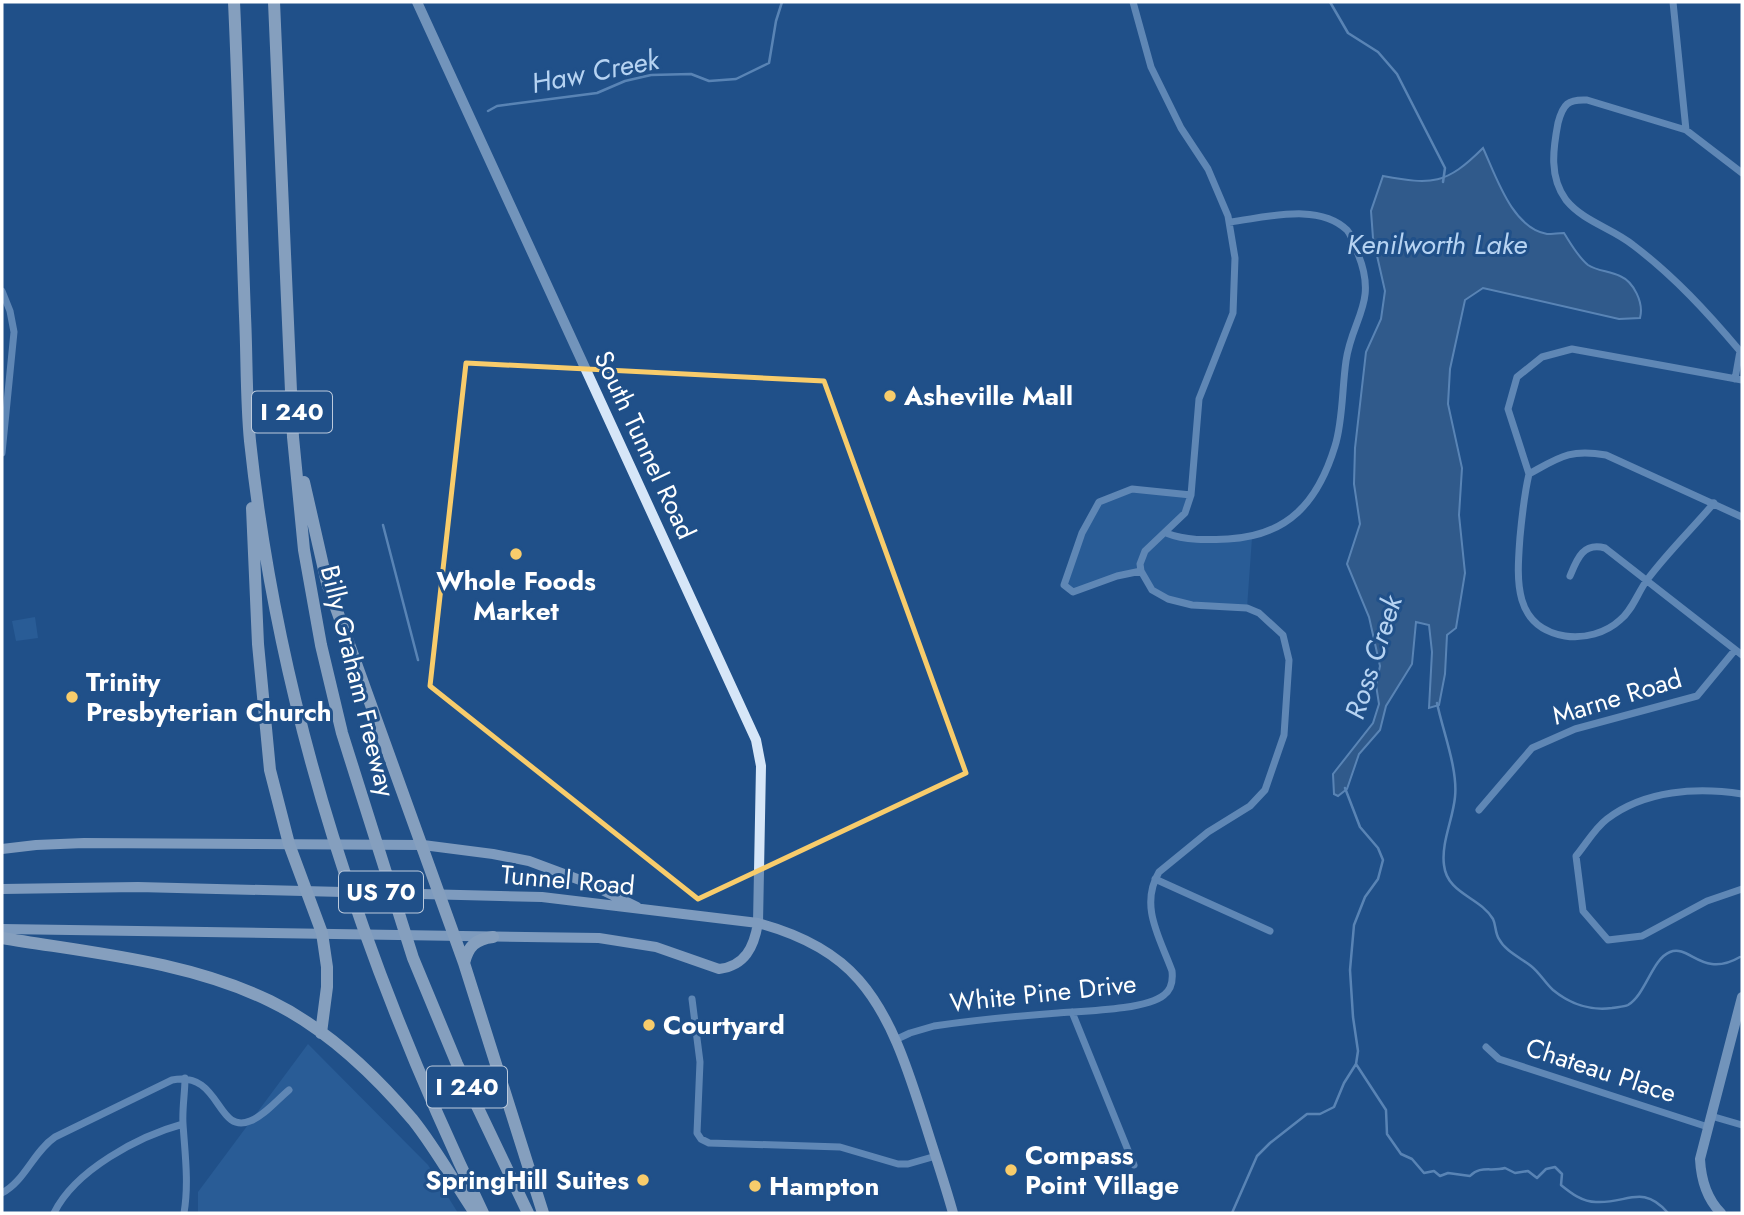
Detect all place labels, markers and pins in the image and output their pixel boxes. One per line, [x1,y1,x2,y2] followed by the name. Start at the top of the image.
[903,377,1073,415] place label: Asheville Mall
[882,388,898,404] marker: Asheville Mall
[508,546,524,562] marker: Whole Foods Market
[436,562,596,630] place label: Whole Foods Market
[86,663,332,731] place label: Trinity Presbyterian Church
[64,689,80,705] marker: Trinity Presbyterian Church
[663,1006,785,1044] place label: Courtyard
[641,1017,657,1033] marker: Courtyard
[1025,1136,1179,1204] place label: Compass Point Village
[425,1161,629,1199] place label: SpringHill Suites
[1003,1162,1019,1178] marker: Compass Point Village
[769,1167,879,1205] place label: Hampton
[635,1172,651,1188] marker: SpringHill Suites
[747,1178,763,1194] marker: Hampton

